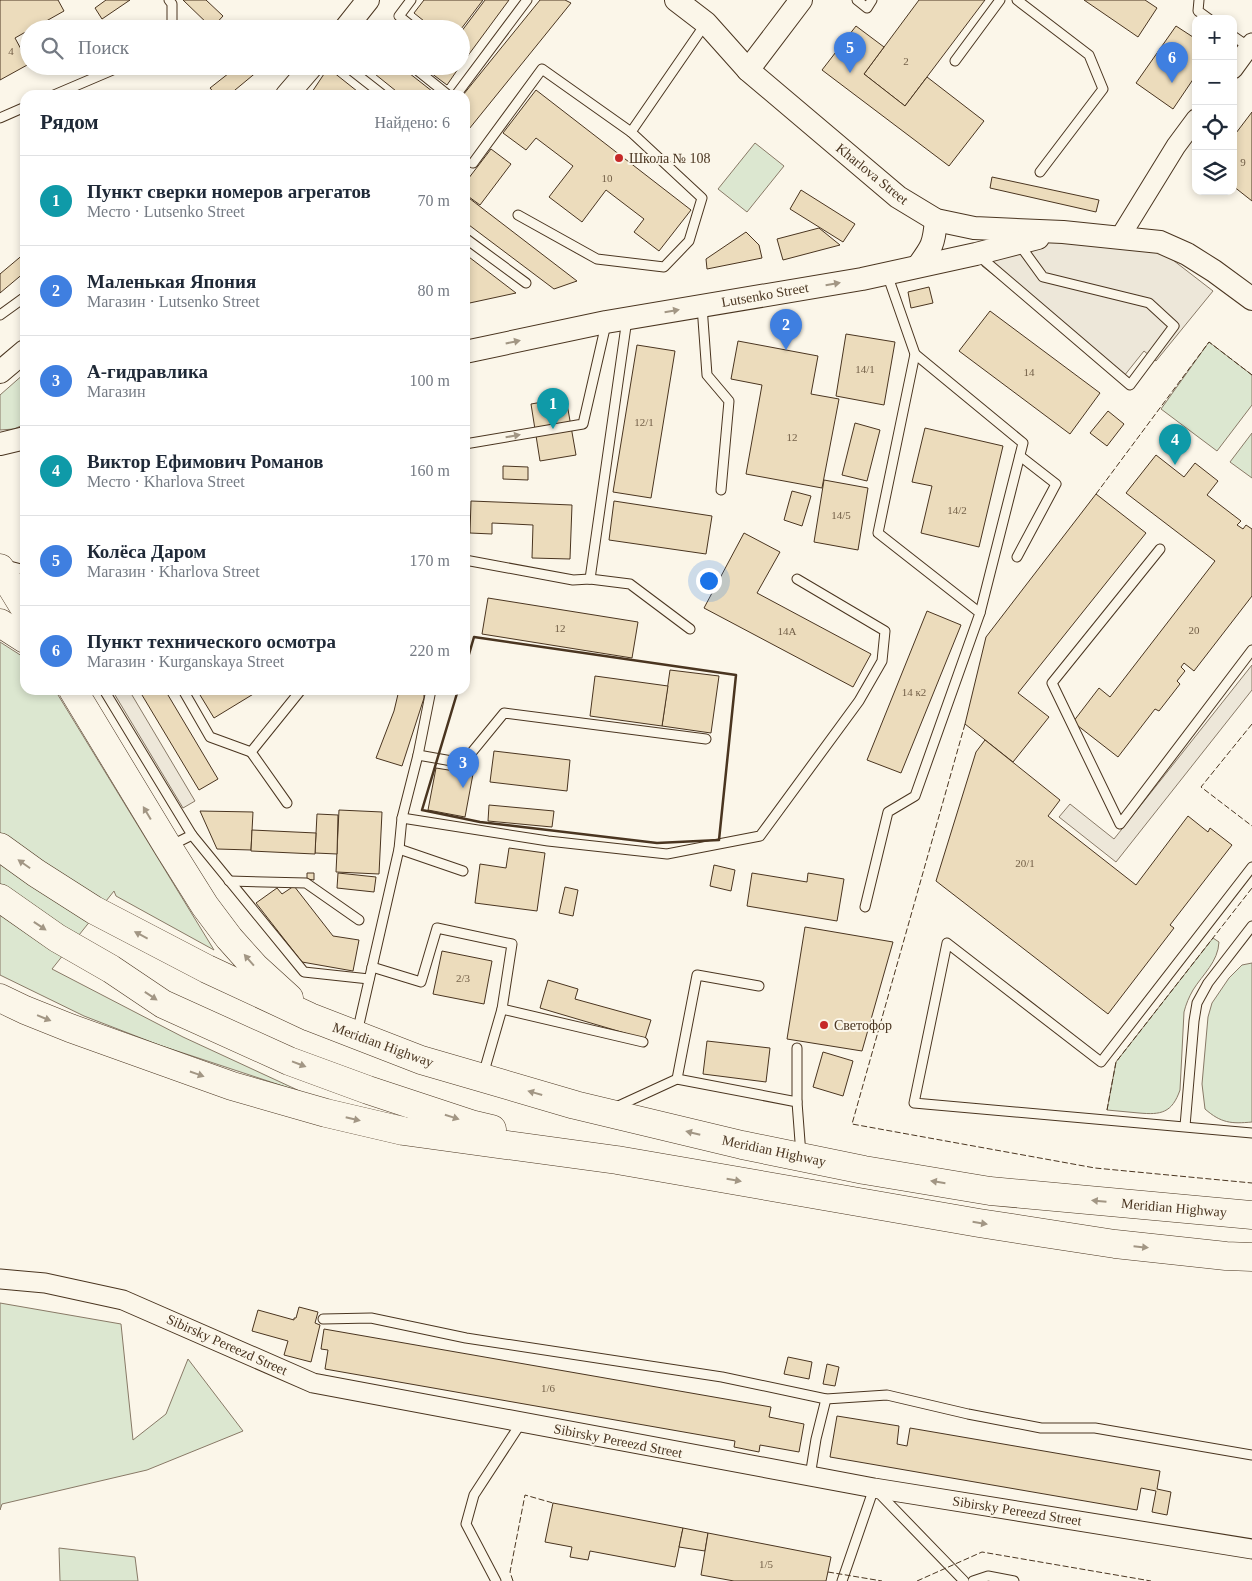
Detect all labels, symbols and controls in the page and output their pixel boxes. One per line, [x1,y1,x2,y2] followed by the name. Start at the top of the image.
[1192,15,1237,195] map controls
[1192,15,1237,60] button: +
[20,20,470,75] search box
[834,32,866,73] pin: 5
[38,34,66,62] icon: search
[78,37,129,58] text: Поиск
[1156,42,1188,83] pin: 6
[8,45,14,57] house number: 4
[903,55,909,67] house number: 2
[1192,60,1237,105] button: −
[1192,105,1237,150] button: locate
[40,110,99,134] text: Рядом
[375,114,450,131] text: Найдено: 6
[833,140,911,208] street label: Kharlova Street
[1192,150,1237,195] button: layers
[629,151,711,166] place label: Школа № 108
[613,152,625,164] marker: Школа № 108
[1240,156,1246,168] house number: 9
[602,172,613,184] house number: 10
[87,181,371,202] text: Пункт сверки номеров агрегатов
[52,192,60,209] text: 1
[418,192,450,209] text: 70 m
[87,203,245,220] text: Место · Lutsenko Street
[87,271,256,292] text: Маленькая Япония
[720,280,810,310] street label: Lutsenko Street
[825,280,841,288] one-way arrow
[52,282,60,299] text: 2
[418,282,450,299] text: 80 m
[87,293,260,310] text: Магазин · Lutsenko Street
[665,307,681,315] one-way arrow
[770,309,802,350] pin: 2
[505,338,520,346] one-way arrow
[87,361,208,382] text: А-гидравлика
[855,363,875,375] house number: 14/1
[1024,366,1035,378] house number: 14
[52,372,60,389] text: 3
[410,372,450,389] text: 100 m
[87,383,145,400] text: Магазин
[537,388,569,429] pin: 1
[634,416,654,428] house number: 12/1
[1159,424,1191,465] pin: 4
[505,431,521,439] one-way arrow
[787,431,798,443] house number: 12
[87,451,323,472] text: Виктор Ефимович Романов
[52,462,60,479] text: 4
[410,462,450,479] text: 160 m
[87,473,245,490] text: Место · Kharlova Street
[947,504,967,516] house number: 14/2
[831,509,851,521] house number: 14/5
[87,541,206,562] text: Колёса Даром
[52,552,60,569] text: 5
[410,552,450,569] text: 170 m
[87,563,260,580] text: Магазин · Kharlova Street
[696,568,722,594] your location
[555,622,566,634] house number: 12
[1189,624,1200,636] house number: 20
[778,625,797,637] house number: 14А
[87,631,336,652] text: Пункт технического осмотра
[52,642,60,659] text: 6
[410,642,450,659] text: 220 m
[87,653,284,670] text: Магазин · Kurganskaya Street
[902,686,926,698] house number: 14 к2
[447,747,479,788] pin: 3
[142,806,151,819] one-way arrow
[1015,857,1035,869] house number: 20/1
[17,859,31,869] one-way arrow
[33,921,47,931] one-way arrow
[134,930,147,939] one-way arrow
[243,955,255,967] one-way arrow
[456,972,471,984] house number: 2/3
[145,991,158,1001] one-way arrow
[37,1015,52,1022] one-way arrow
[834,1018,892,1033] place label: Светофор
[818,1019,830,1031] marker: Светофор
[331,1020,435,1070] street label: Meridian Highway
[292,1060,307,1068] one-way arrow
[190,1070,205,1078] one-way arrow
[527,1089,542,1097] one-way arrow
[445,1114,460,1122] one-way arrow
[345,1115,361,1123] one-way arrow
[685,1129,700,1137] one-way arrow
[721,1133,827,1169] street label: Meridian Highway
[726,1177,742,1185] one-way arrow
[929,1178,945,1186] one-way arrow
[1120,1196,1228,1220] street label: Meridian Highway
[1091,1197,1107,1205] one-way arrow
[973,1220,989,1228] one-way arrow
[1133,1243,1149,1251] one-way arrow
[164,1312,290,1378] street label: Sibirsky Pereezd Street
[541,1382,556,1394] house number: 1/6
[552,1421,684,1461] street label: Sibirsky Pereezd Street
[951,1493,1083,1529] street label: Sibirsky Pereezd Street
[759,1558,774,1570] house number: 1/5

